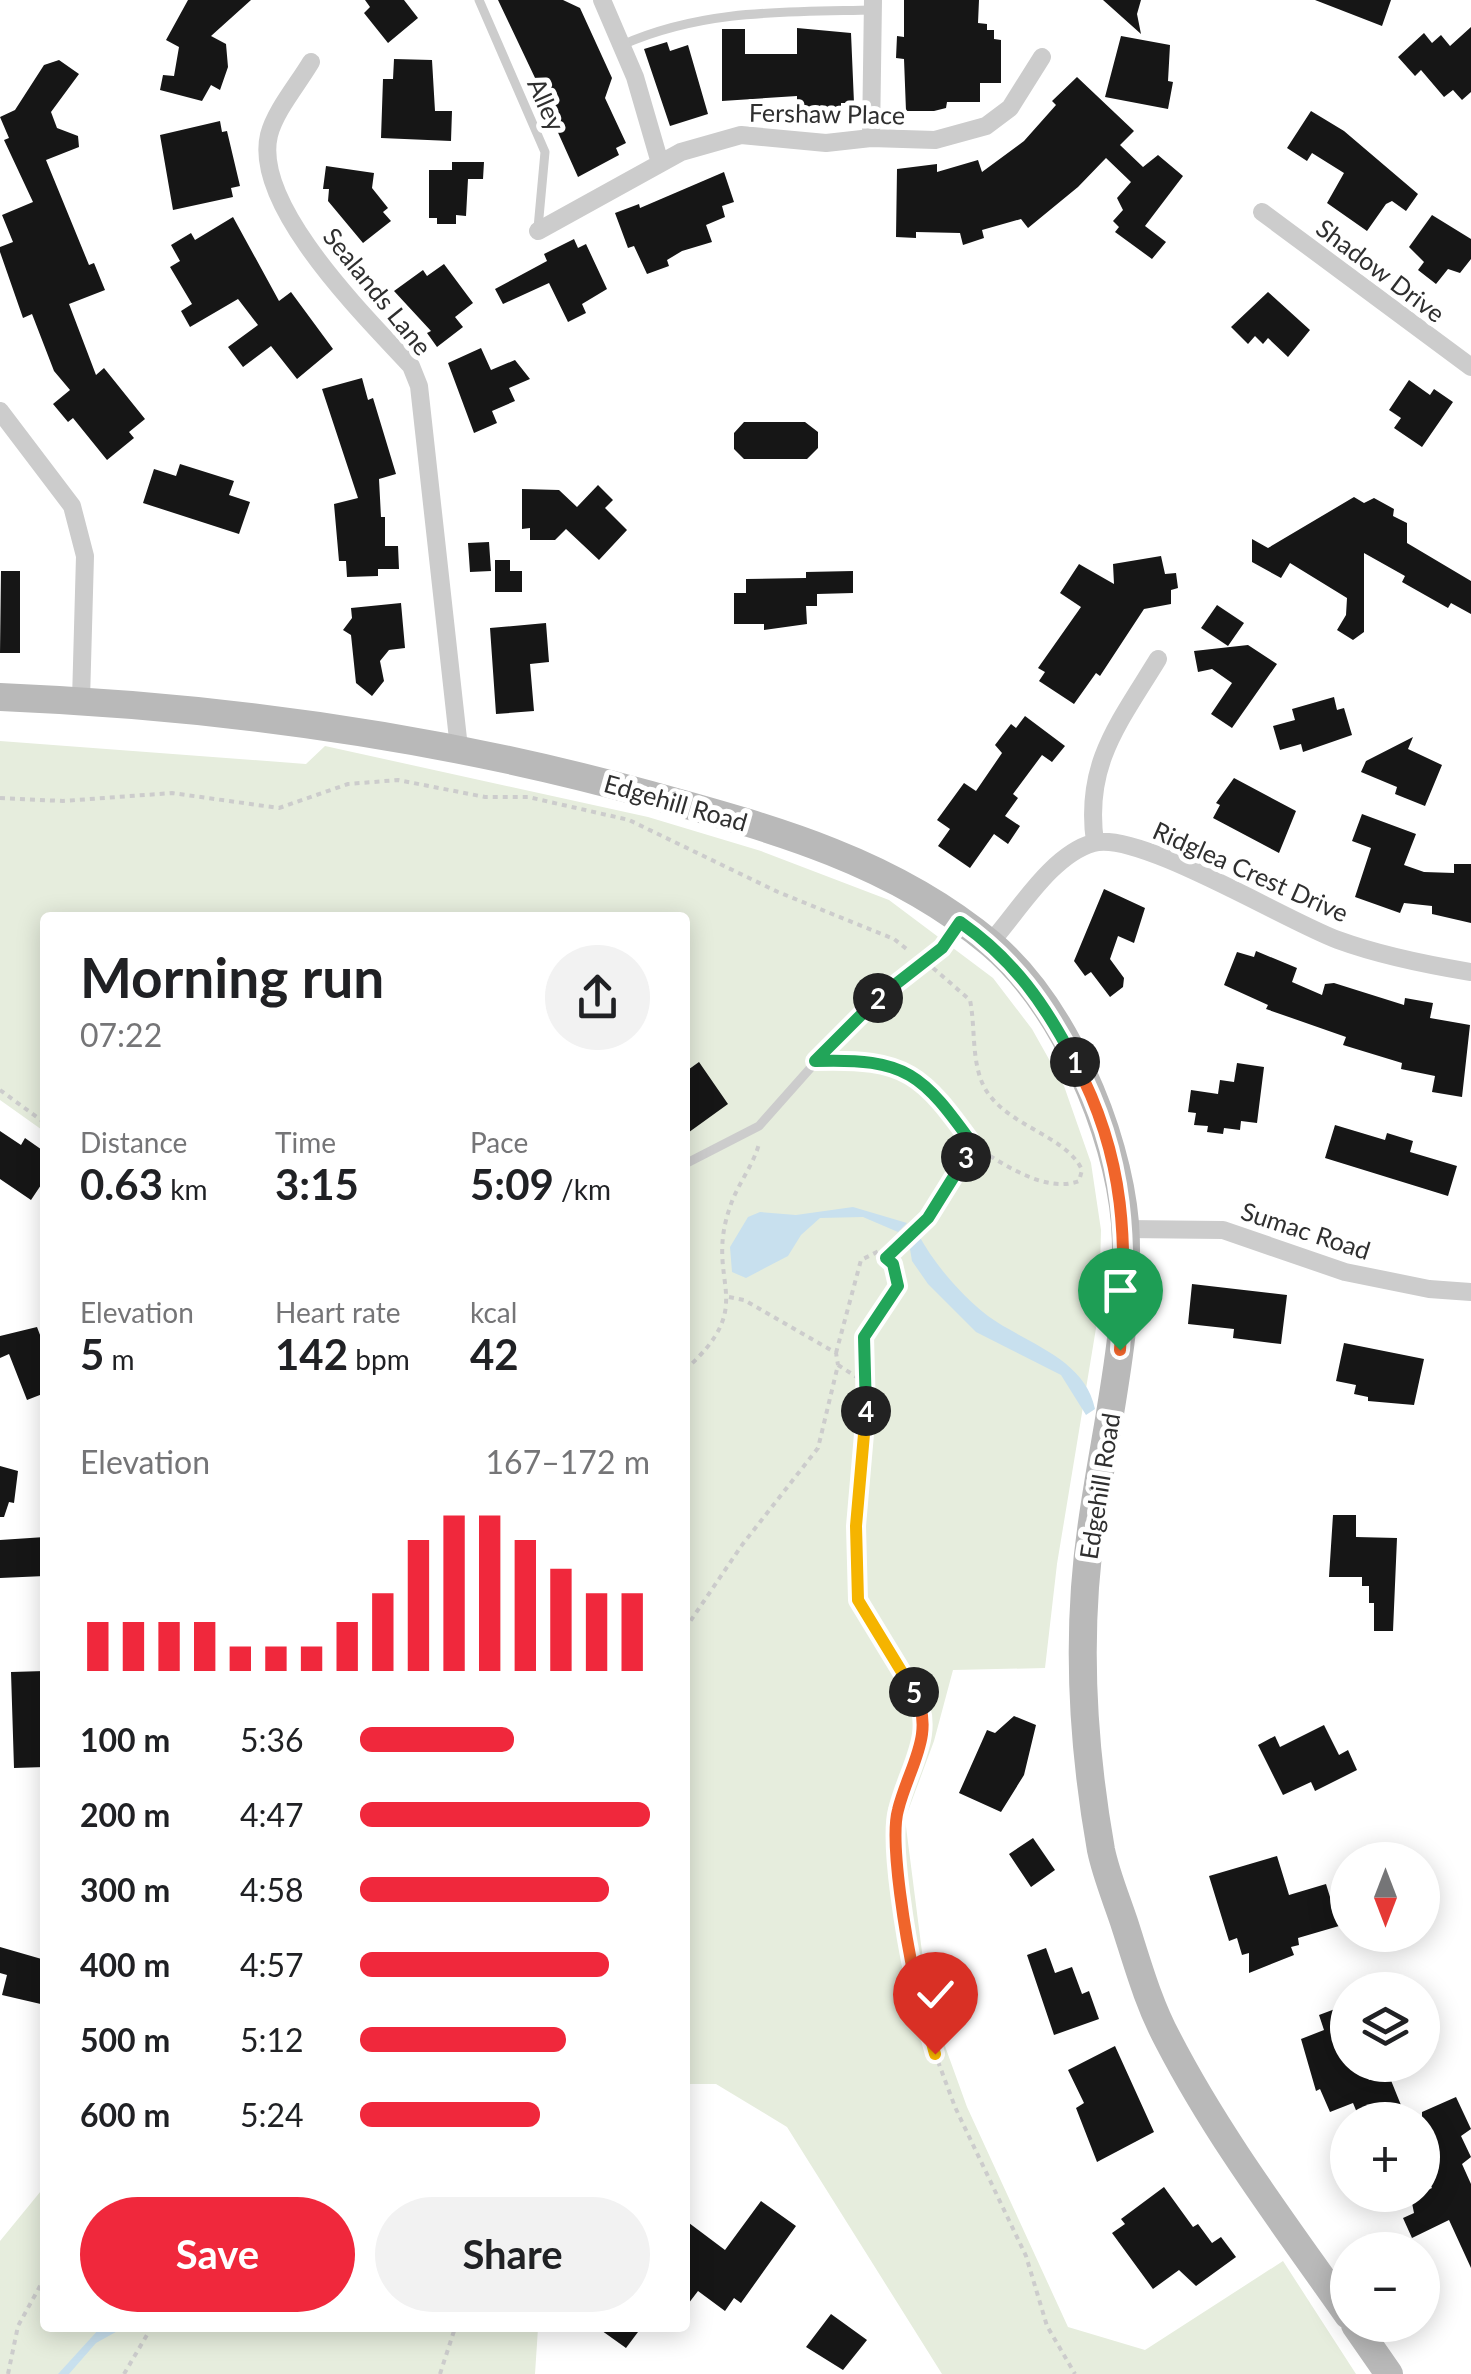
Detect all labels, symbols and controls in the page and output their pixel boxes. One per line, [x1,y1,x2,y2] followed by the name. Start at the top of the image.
[522,73,572,135] street label: Alley
[749,97,905,129] street label: Fershaw Place
[1311,212,1451,328] street label: Shadow Drive
[318,221,438,361] street label: Sealands Lane
[601,767,751,837] street label: Edgehill Road
[1149,814,1353,928] street label: Ridglea Crest Drive
[80,944,384,1010] text: Morning run
[545,945,650,1050] button: share
[853,973,903,1023] pin: 2
[870,981,886,1015] text: 2
[80,1015,162,1054] text: 07:22
[1050,1037,1100,1087] pin: 1
[1067,1045,1083,1079] text: 1
[80,1125,187,1159] text: Distance
[275,1125,336,1159] text: Time
[470,1125,528,1159] text: Pace
[941,1132,991,1182] pin: 3
[958,1140,974,1174] text: 3
[80,1159,163,1209] text: 0.63
[275,1159,359,1209] text: 3:15
[470,1159,554,1209] text: 5:09
[163,1172,207,1206] text: km
[554,1172,611,1206] text: /km
[1238,1195,1374,1265] street label: Sumac Road
[1078,1248,1163,1351] pin
[1093,1263,1148,1318] icon: arrive
[80,1295,194,1329] text: Elevation
[275,1295,401,1329] text: Heart rate
[470,1295,517,1329] text: kcal
[80,1329,104,1379] text: 5
[275,1329,348,1379] text: 142
[470,1329,519,1379] text: 42
[104,1342,135,1376] text: m
[348,1342,410,1376] text: bpm
[841,1386,891,1436] pin: 4
[858,1394,874,1428] text: 4
[1073,1411,1125,1561] street label: Edgehill Road
[80,1442,210,1481] text: Elevation
[486,1442,650,1481] text: 167–172 m
[889,1667,939,1717] pin: 5
[906,1675,922,1709] text: 5
[80,1720,170,1759] text: 100 m
[240,1720,304,1759] text: 5:36
[80,1795,170,1834] text: 200 m
[240,1795,304,1834] text: 4:47
[1330,1842,1440,1952] north arrow
[1330,1842,1440,2342] map controls
[80,1870,170,1909] text: 300 m
[240,1870,304,1909] text: 4:58
[80,1945,170,1984] text: 400 m
[240,1945,304,1984] text: 4:57
[893,1952,978,2055] pin
[908,1967,963,2022] icon: check
[1330,1972,1440,2082] button: layers
[80,2020,170,2059] text: 500 m
[240,2020,304,2059] text: 5:12
[80,2095,170,2134] text: 600 m
[240,2095,304,2134] text: 5:24
[1330,2102,1440,2212] button: +
[80,2197,355,2312] button: Save
[375,2197,650,2312] button: Share
[1330,2232,1440,2342] button: −

